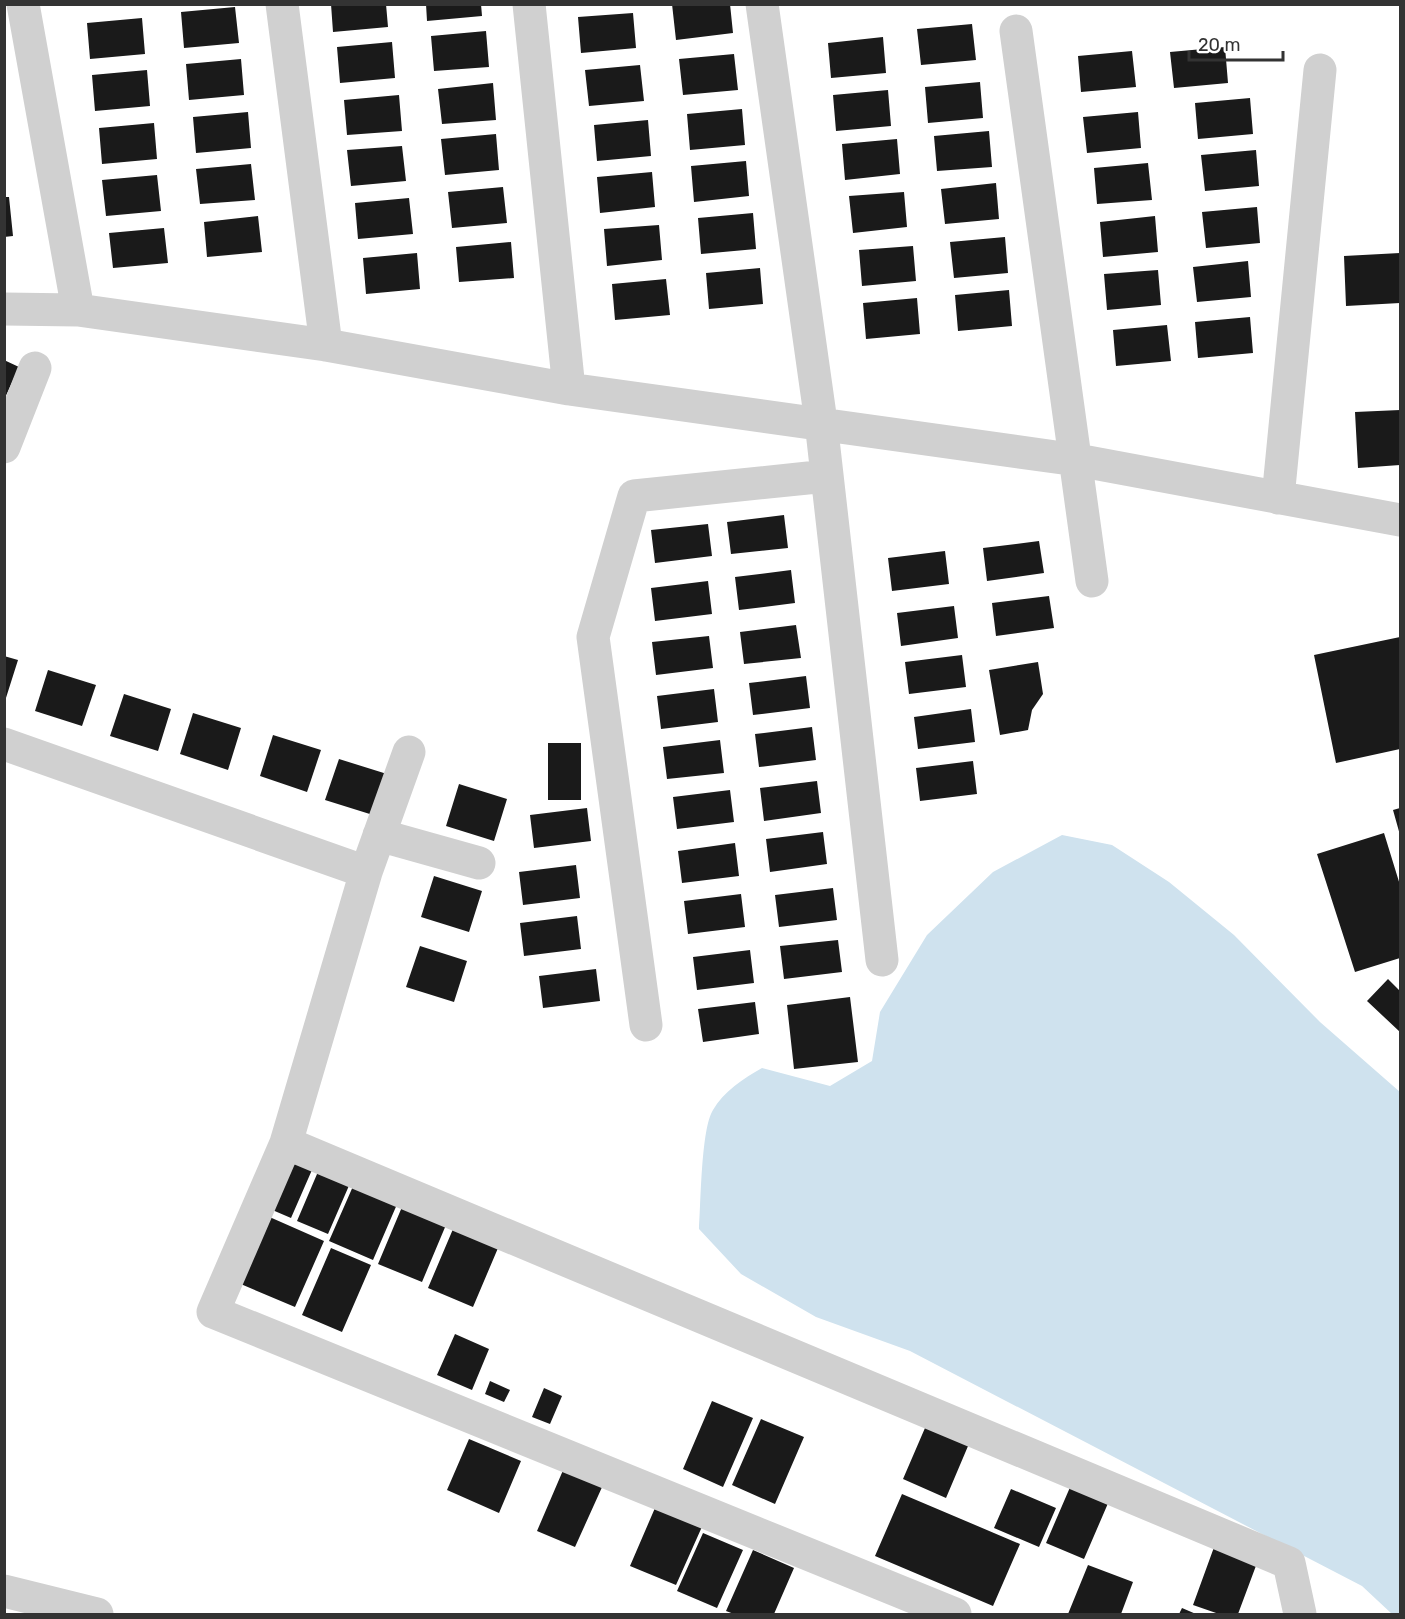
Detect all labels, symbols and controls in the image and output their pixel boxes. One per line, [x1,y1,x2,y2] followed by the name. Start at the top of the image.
[1189,24,1284,62] scale bar
[1198,34,1240,56] text: 20 m

